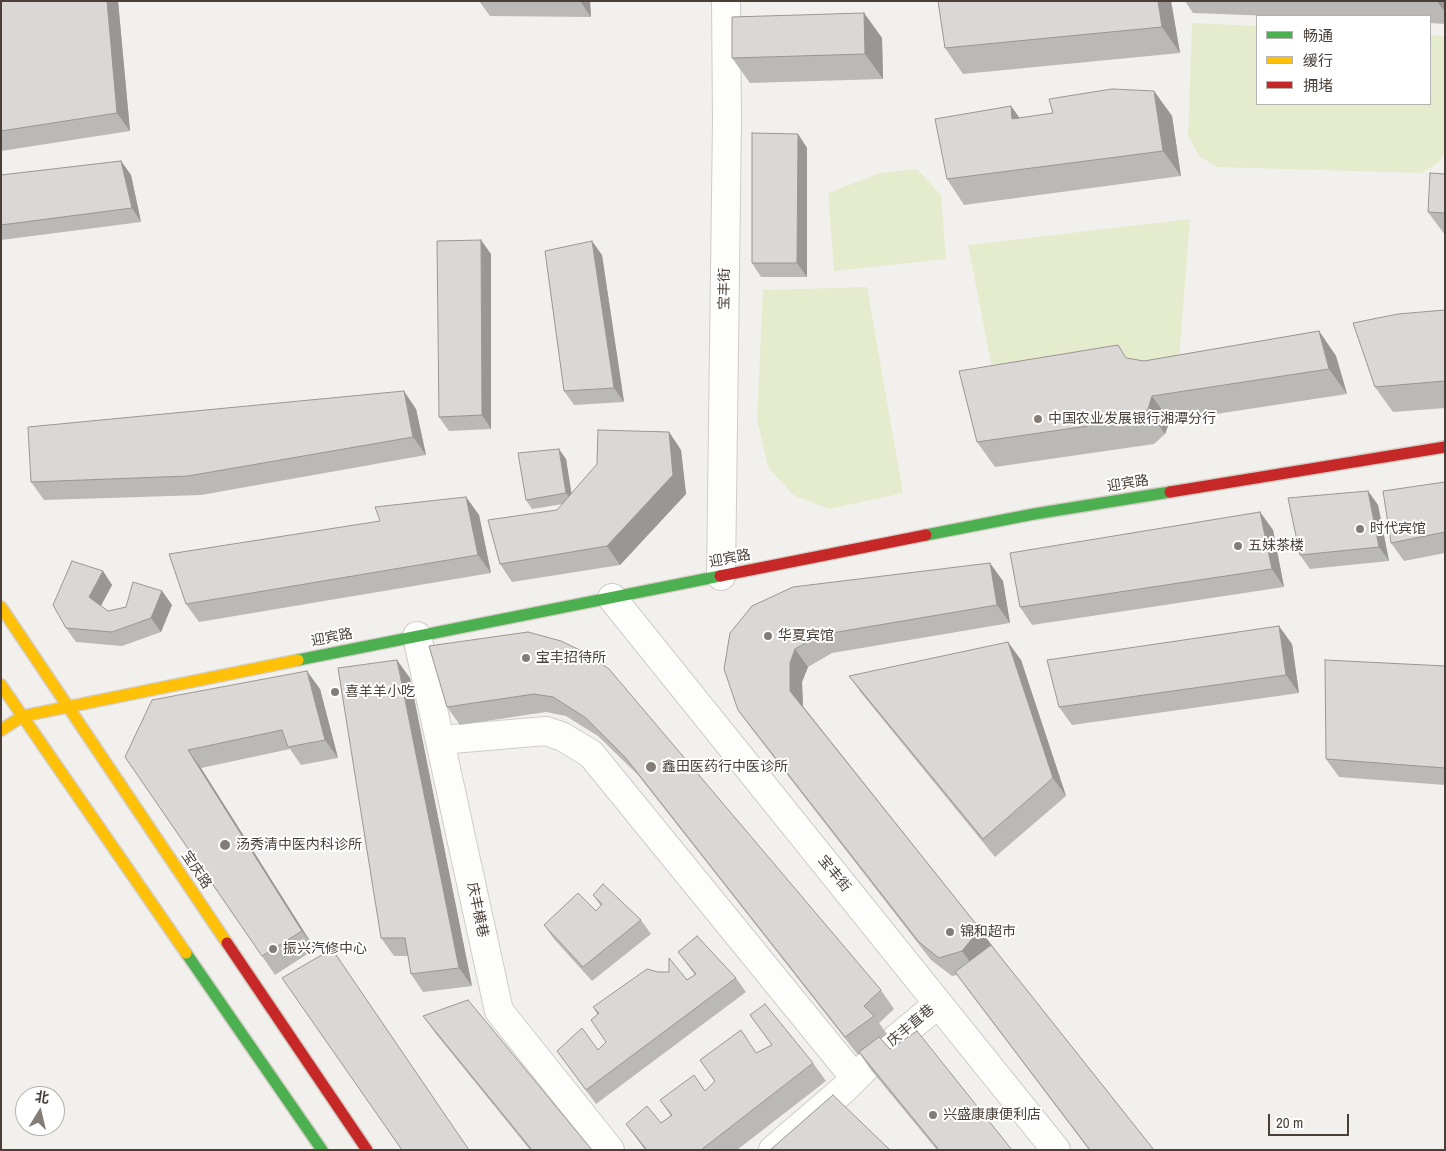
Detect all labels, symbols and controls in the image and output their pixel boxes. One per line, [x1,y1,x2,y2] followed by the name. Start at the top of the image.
[1256,15,1431,105] legend
[1303,25,1333,46] text: 畅通
[1303,50,1333,71] text: 缓行
[1303,75,1333,96] text: 拥堵
[716,268,734,310] street label: 宝丰街
[1048,411,1216,427] place label: 中国农业发展银行湘潭分行
[1032,413,1044,425] marker: 中国农业发展银行湘潭分行
[1106,472,1150,496] street label: 迎宾路
[1370,521,1426,537] place label: 时代宾馆
[1354,523,1366,535] marker: 时代宾馆
[1248,538,1304,554] place label: 五妹茶楼
[1232,540,1244,552] marker: 五妹茶楼
[708,547,752,571] street label: 迎宾路
[310,626,354,650] street label: 迎宾路
[778,628,834,644] place label: 华夏宾馆
[762,630,774,642] marker: 华夏宾馆
[536,650,606,666] place label: 宝丰招待所
[520,652,532,664] marker: 宝丰招待所
[345,684,415,700] place label: 喜羊羊小吃
[329,686,341,698] marker: 喜羊羊小吃
[662,759,788,775] place label: 鑫田医药行中医诊所
[644,760,658,774] marker: 鑫田医药行中医诊所
[236,837,362,853] place label: 汤秀清中医内科诊所
[218,838,232,852] marker: 汤秀清中医内科诊所
[177,848,215,892] street label: 宝庆路
[814,852,854,896] street label: 宝丰街
[463,881,491,939] street label: 庆丰横巷
[960,924,1016,940] place label: 锦和超市
[944,926,956,938] marker: 锦和超市
[283,941,367,957] place label: 振兴汽修中心
[267,943,279,955] marker: 振兴汽修中心
[884,1002,938,1050] street label: 庆丰直巷
[15,1086,65,1136] north arrow
[34,1087,51,1107] text: 北
[1271,1104,1352,1136] scale bar
[943,1107,1041,1123] place label: 兴盛康康便利店
[927,1109,939,1121] marker: 兴盛康康便利店
[1276,1112,1303,1133] text: 20 m

